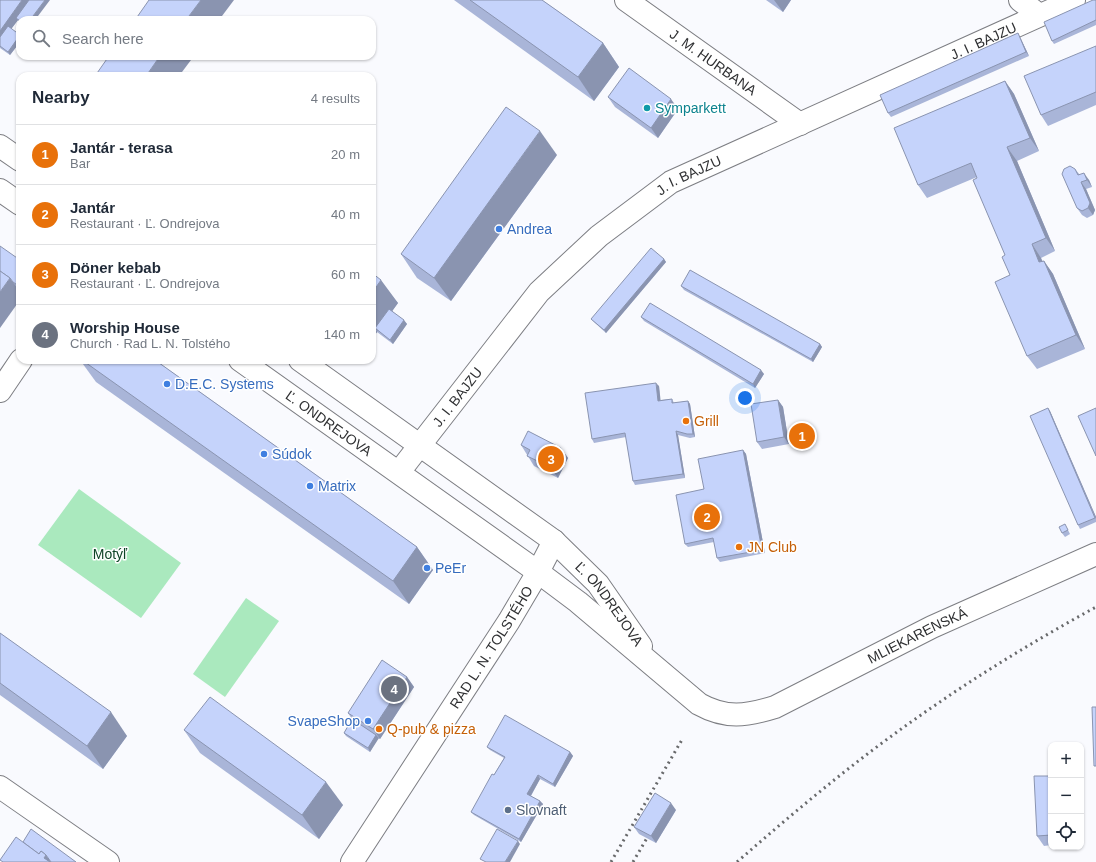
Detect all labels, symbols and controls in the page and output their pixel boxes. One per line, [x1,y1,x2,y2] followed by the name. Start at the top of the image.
[16,16,376,60] search box
[948,19,1019,63] street label: J. I. BAJZU
[667,26,760,99] street label: J. M. HURBANA
[30,27,52,49] icon: search
[62,30,144,47] text: Search here
[32,88,90,107] text: Nearby
[311,91,360,106] text: 4 results
[655,100,726,116] place label: Symparkett
[642,103,652,113] marker: Symparkett
[70,139,173,156] text: Jantár - terasa
[41,147,49,162] text: 1
[331,147,360,162] text: 20 m
[653,152,724,198] street label: J. I. BAJZU
[70,156,90,171] text: Bar
[70,199,115,216] text: Jantár
[41,207,49,222] text: 2
[331,207,360,222] text: 40 m
[70,216,220,231] text: Restaurant · Ľ. Ondrejova
[507,221,552,237] place label: Andrea
[494,224,504,234] marker: Andrea
[70,259,161,276] text: Döner kebab
[41,267,49,282] text: 3
[331,267,360,282] text: 60 m
[70,276,220,291] text: Restaurant · Ľ. Ondrejova
[70,319,180,336] text: Worship House
[41,327,49,342] text: 4
[324,327,360,342] text: 140 m
[70,336,230,351] text: Church · Rad L. N. Tolstého
[429,364,485,430] street label: J. I. BAJZU
[175,376,274,392] place label: D.E.C. Systems
[162,379,172,389] marker: D.E.C. Systems
[283,387,375,460] street label: Ľ. ONDREJOVA
[735,388,755,408] your location
[694,413,719,429] place label: Grill
[681,416,691,426] marker: Grill
[789,421,815,451] pin: 1
[538,444,564,474] pin: 3
[272,446,313,462] place label: Súdok
[259,449,269,459] marker: Súdok
[318,478,356,494] place label: Matrix
[305,481,315,491] marker: Matrix
[694,502,720,532] pin: 2
[747,539,797,555] place label: JN Club
[734,542,744,552] marker: JN Club
[93,546,128,562] park label: Motýľ
[572,559,647,649] street label: Ľ. ONDREJOVA
[435,560,466,576] place label: PeEr
[422,563,432,573] marker: PeEr
[446,583,536,711] street label: RAD L. N. TOLSTÉHO
[865,604,970,667] street label: MLIEKARENSKÁ
[381,674,407,704] pin: 4
[288,713,360,729] place label: SvapeShop
[363,716,373,726] marker: SvapeShop
[387,721,476,737] place label: Q-pub & pizza
[374,724,384,734] marker: Q-pub & pizza
[1048,742,1084,850] map controls
[1048,742,1084,778] button: +
[1048,778,1084,814] button: −
[516,802,567,818] place label: Slovnaft
[503,805,513,815] marker: Slovnaft
[1048,814,1084,850] button: locate

